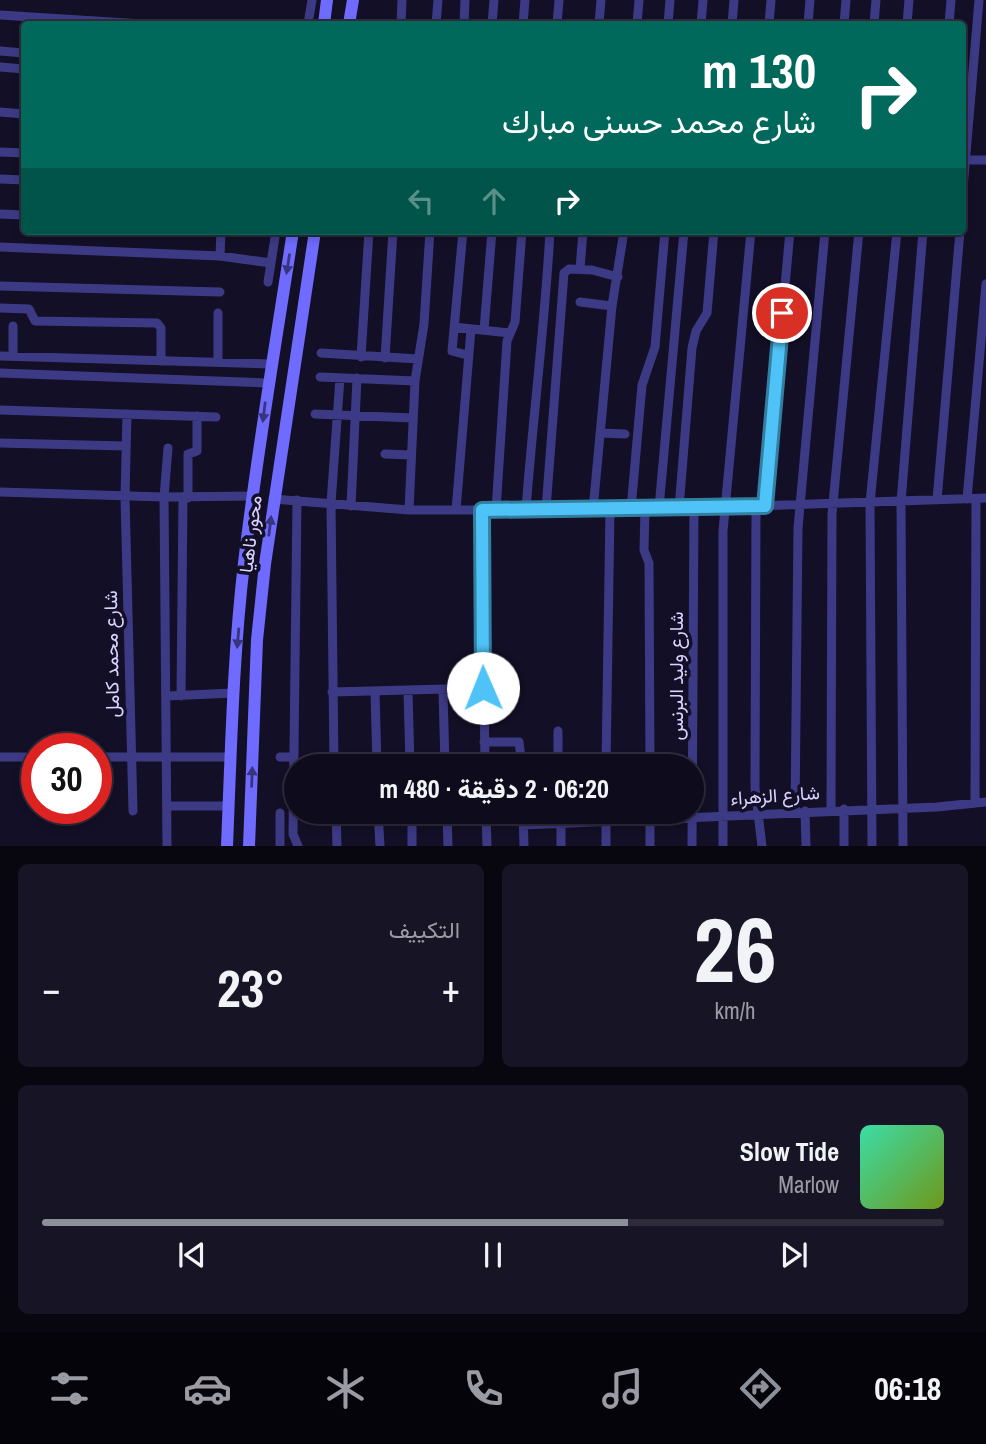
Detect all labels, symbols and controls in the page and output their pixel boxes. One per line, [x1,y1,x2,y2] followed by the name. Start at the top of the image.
[702,37,816,103] text: 130 m
[840,49,931,140] icon: right
[502,100,816,143] text: شارع محمد حسنى مبارك
[402,182,440,220] icon: left
[475,182,513,220] icon: ahead
[548,182,586,220] icon: right
[282,253,293,275] one-way arrow
[752,283,812,343] pin
[763,294,801,332] icon: arrive
[258,401,269,423] one-way arrow
[232,494,268,574] street label: محور ناهيا
[265,515,276,537] one-way arrow
[97,590,125,718] street label: شارع محمد كامل
[663,611,689,741] street label: شارع وليد البرنس
[232,627,243,649] one-way arrow
[446,651,520,725] position arrow
[21,733,112,824] speed limit sign: 30
[246,766,257,788] one-way arrow
[379,771,609,806] text: 06:20 · 2 دقيقة · 480 m
[729,779,821,811] street label: شارع الزهراء
[694,888,777,1010] text: 26
[389,914,460,945] text: التكييف
[217,953,285,1023] text: 23°
[42,963,60,1014] text: −
[442,963,460,1014] text: +
[715,995,755,1026] text: km/h
[740,1134,839,1169] text: Slow Tide
[778,1169,839,1200] text: Marlow
[173,1236,211,1274] icon: previous
[474,1236,512,1274] icon: pause
[775,1236,813,1274] icon: next
[45,1364,94,1413] icon: filters
[183,1364,232,1413] icon: car
[321,1364,370,1413] icon: climate
[459,1364,508,1413] icon: phone
[598,1364,647,1413] icon: music
[736,1364,785,1413] icon: directions
[874,1367,941,1410] text: 06:18

